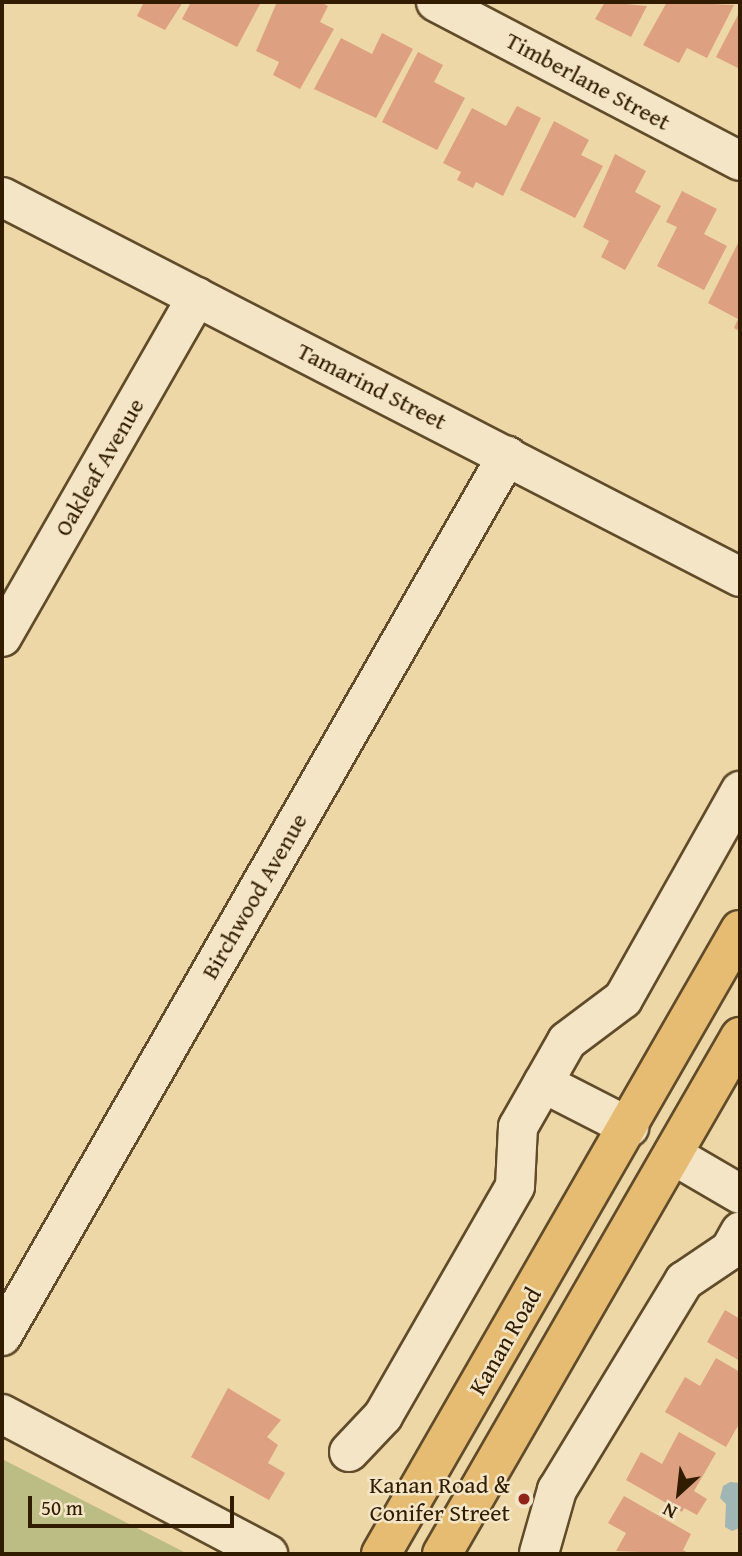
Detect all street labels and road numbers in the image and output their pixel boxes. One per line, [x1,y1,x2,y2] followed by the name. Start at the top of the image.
[501,26,675,136] street label: Timberlane Street
[293,336,451,436] street label: Tamarind Street
[48,393,150,541] street label: Oakleaf Avenue
[195,808,313,984] street label: Birchwood Avenue
[463,1282,547,1400] street label: Kanan Road

